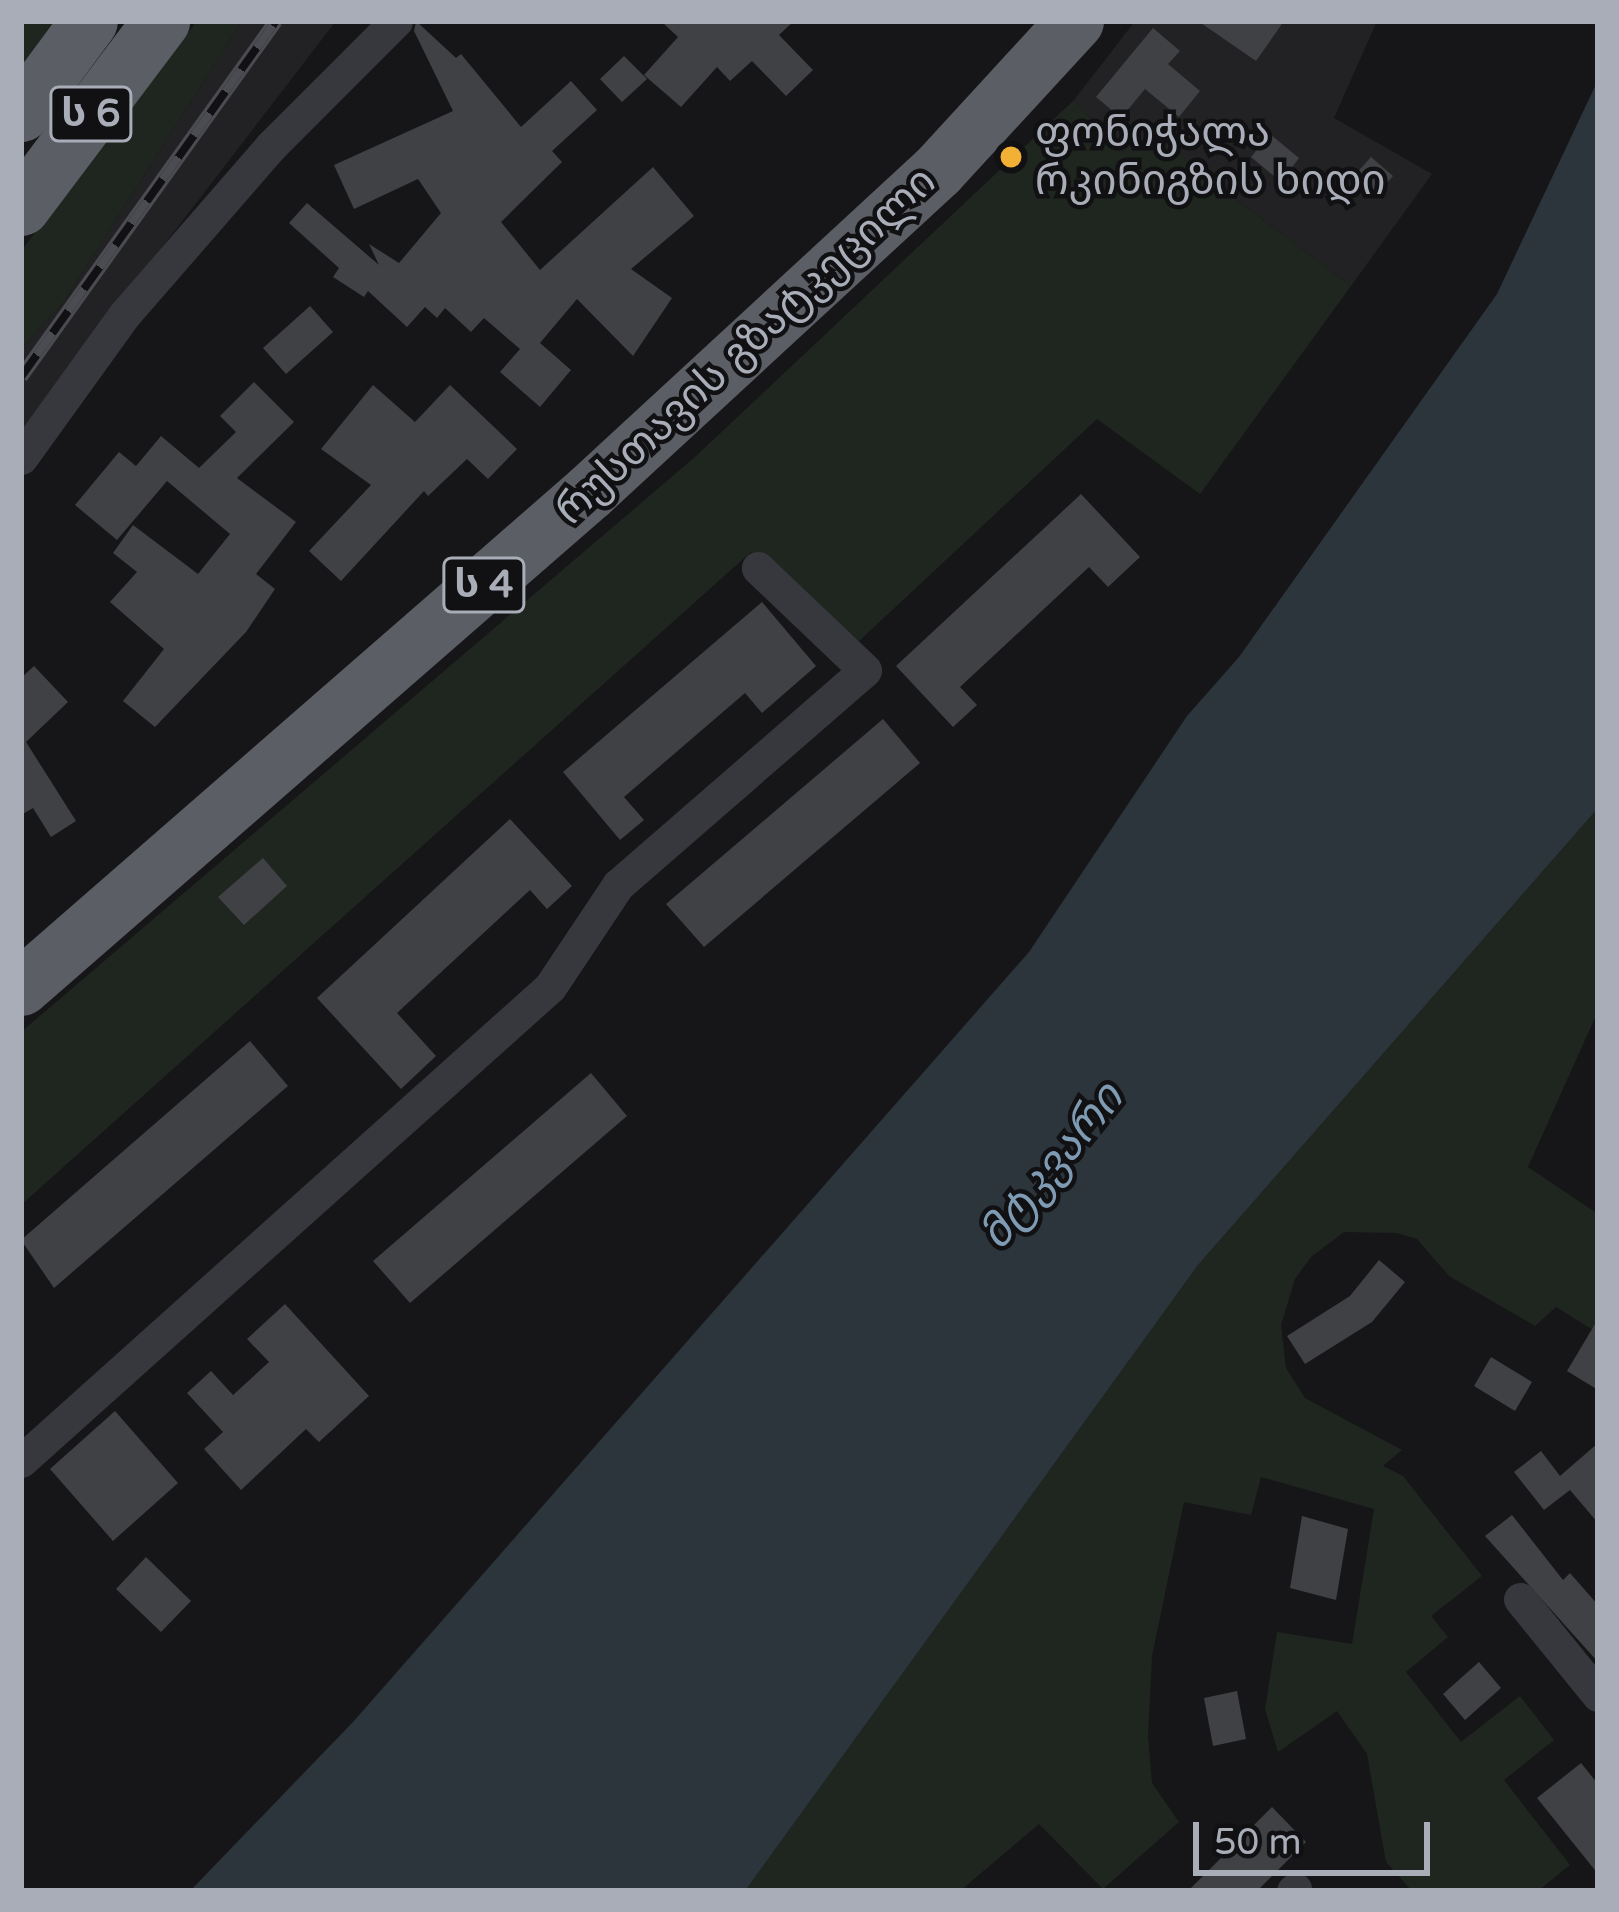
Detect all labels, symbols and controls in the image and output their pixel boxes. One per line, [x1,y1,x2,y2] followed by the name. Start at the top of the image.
[49,81,133,147] road number: ს 6
[1035,108,1386,207] place label: ფონიჭალა რკინიგზის ხიდი
[998,144,1024,170] marker: ფონიჭალა რკინიგზის ხიდი
[545,156,947,536] street label: რუსთავის გზატკეცილი
[442,552,526,618] road number: ს 4
[969,1073,1135,1261] water label: მტკვარი
[1199,1798,1436,1872] scale bar
[1214,1821,1302,1864] text: 50 m

